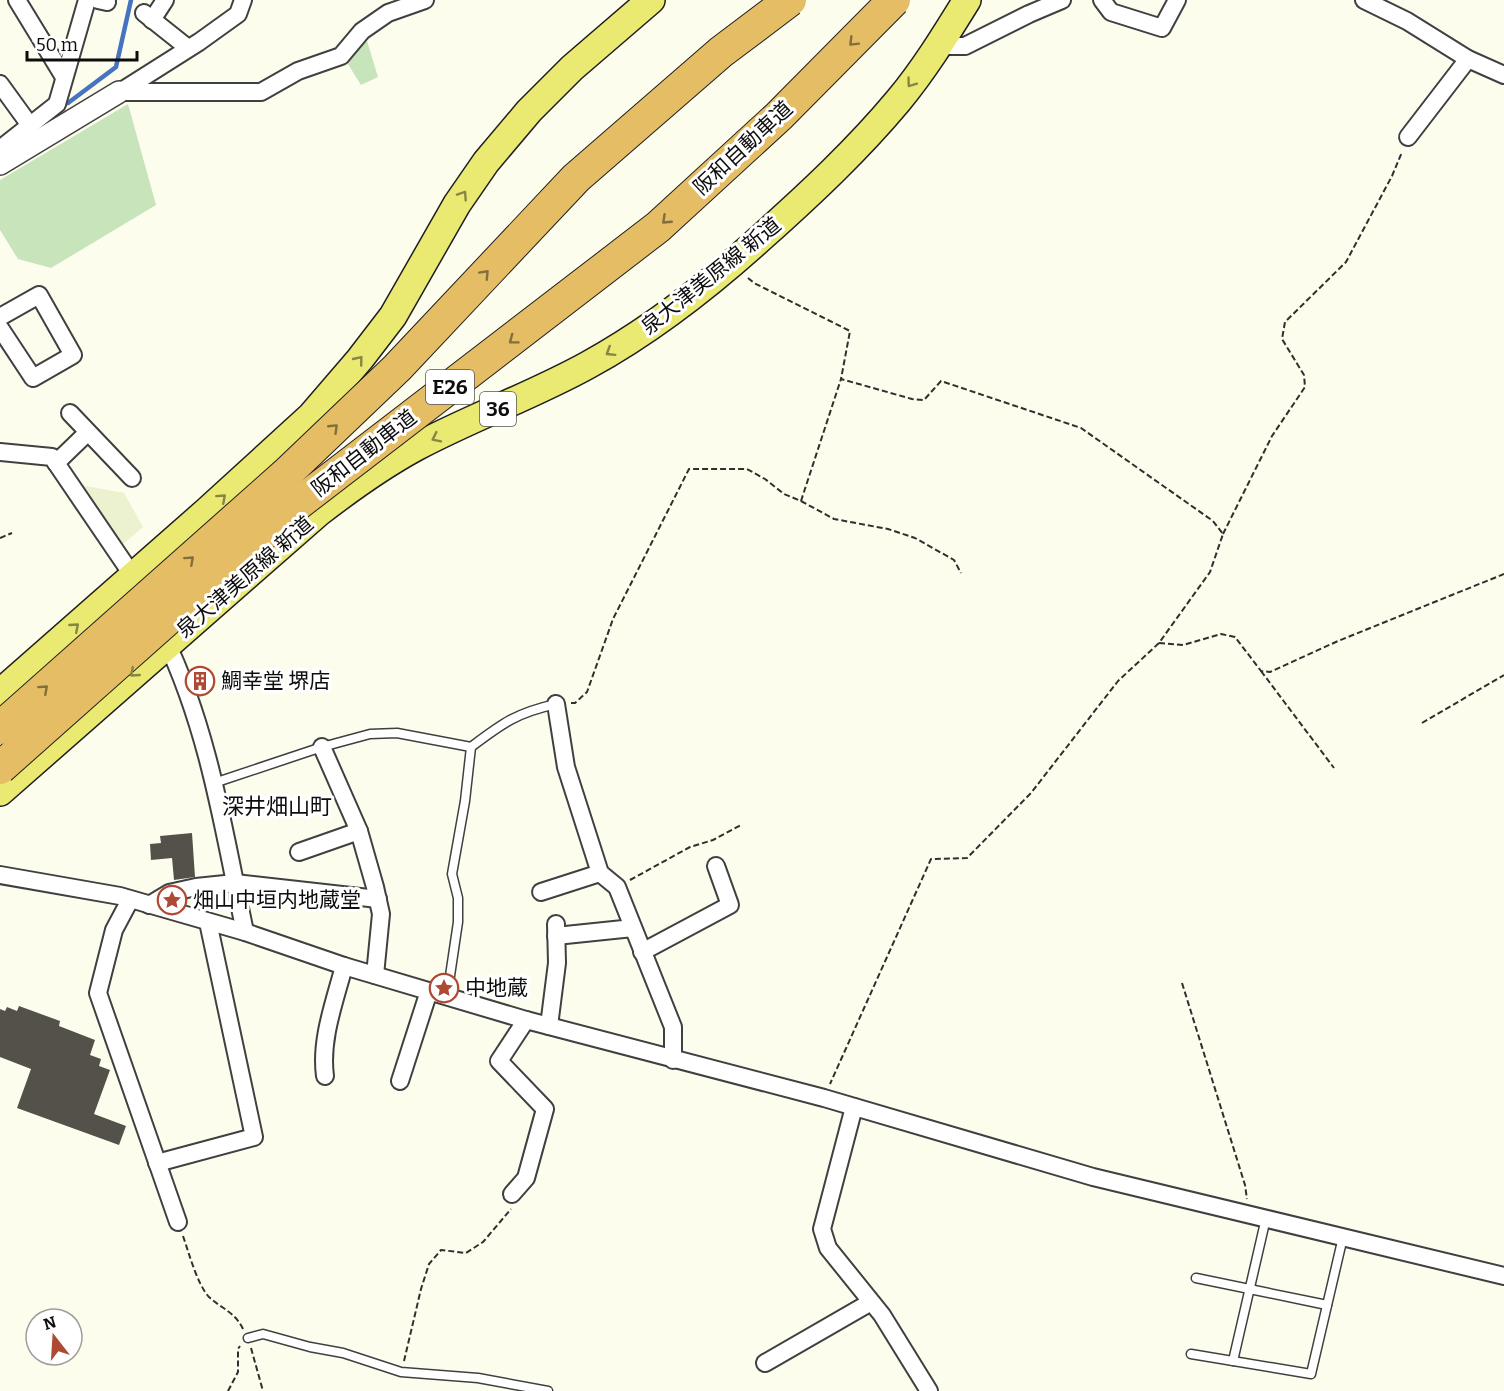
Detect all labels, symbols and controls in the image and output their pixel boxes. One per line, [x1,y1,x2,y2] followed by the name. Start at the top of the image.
[27,24,136,62] scale bar
[36,34,78,56] text: 50 m
[849,34,860,45] one-way arrow
[907,77,918,88] one-way arrow
[688,96,798,200] street label: 阪和自動車道
[456,191,467,202] one-way arrow
[636,212,786,340] street label: 泉大津美原線 新道
[662,213,673,224] one-way arrow
[478,271,489,281] one-way arrow
[508,333,519,344] one-way arrow
[606,344,617,355] one-way arrow
[351,356,362,367] one-way arrow
[426,370,474,404] road number: E26
[480,392,516,426] road number: 36
[306,404,422,502] street label: 阪和自動車道
[326,425,337,436] one-way arrow
[431,430,442,442] one-way arrow
[215,494,225,505] one-way arrow
[171,511,319,643] street label: 泉大津美原線 新道
[183,556,193,567] one-way arrow
[69,623,79,634] one-way arrow
[184,665,216,697] building icon: 鯛幸堂 堺店
[130,666,141,677] one-way arrow
[221,668,330,694] place label: 鯛幸堂 堺店
[37,685,48,696] one-way arrow
[222,793,332,820] district label: 深井畑山町
[156,884,188,916] place icon: 畑山中垣内地蔵堂
[193,887,361,913] place label: 畑山中垣内地蔵堂
[428,972,460,1004] place icon: 中地蔵
[465,975,528,1001] place label: 中地蔵
[24,1307,84,1367] north arrow
[41,1312,58,1334] text: N

